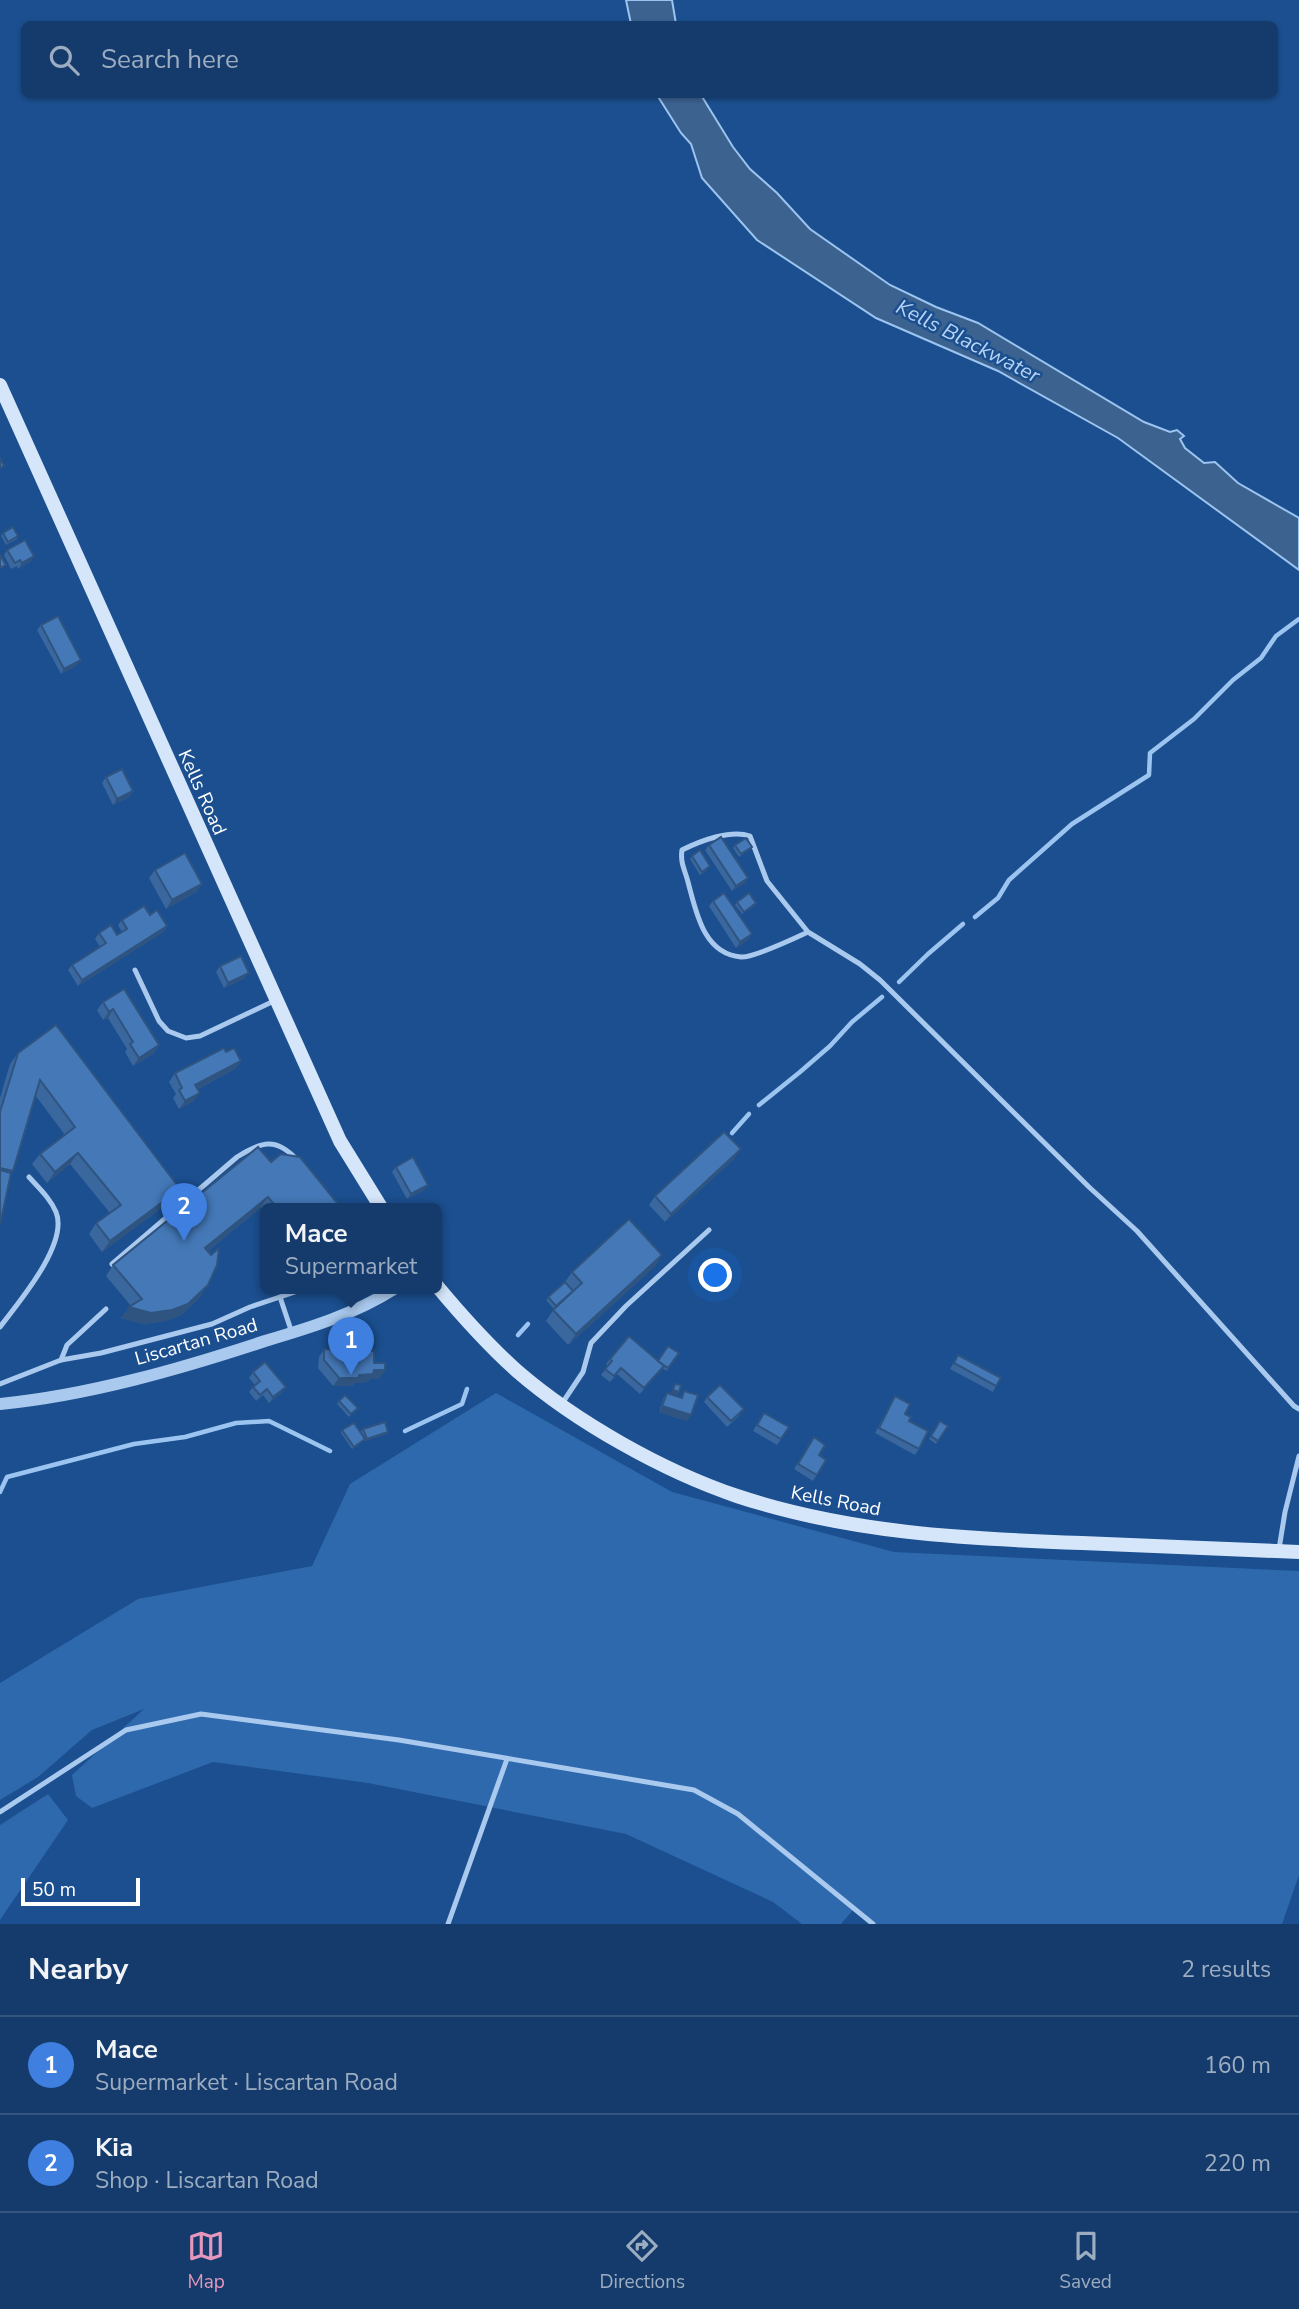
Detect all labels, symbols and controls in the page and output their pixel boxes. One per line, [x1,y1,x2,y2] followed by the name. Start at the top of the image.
[21,21,1278,98] search box
[45,41,83,79] icon: search
[101,42,239,77] text: Search here
[891,293,1045,390] water label: Kells Blackwater
[172,745,233,839] street label: Kells Road
[161,1183,207,1241] pin: 2
[260,1203,442,1294] popup
[285,1216,348,1251] text: Mace
[285,1251,417,1282] text: Supermarket
[698,1258,732,1292] your location
[132,1312,261,1372] street label: Liscartan Road
[328,1317,374,1375] pin: 1
[789,1480,883,1522] street label: Kells Road
[21,1875,140,1907] scale bar
[32,1877,76,1903] text: 50 m
[28,1949,128,1990] text: Nearby
[1181,1954,1271,1985] text: 2 results
[95,2032,158,2067] text: Mace
[44,2050,58,2081] text: 1
[1204,2050,1271,2081] text: 160 m
[95,2067,398,2098] text: Supermarket · Liscartan Road
[95,2130,133,2165] text: Kia
[44,2148,58,2179] text: 2
[1204,2148,1271,2179] text: 220 m
[95,2165,319,2196] text: Shop · Liscartan Road
[187,2227,225,2295] tab: Map
[599,2227,685,2295] tab: Directions
[1059,2227,1112,2295] tab: Saved

